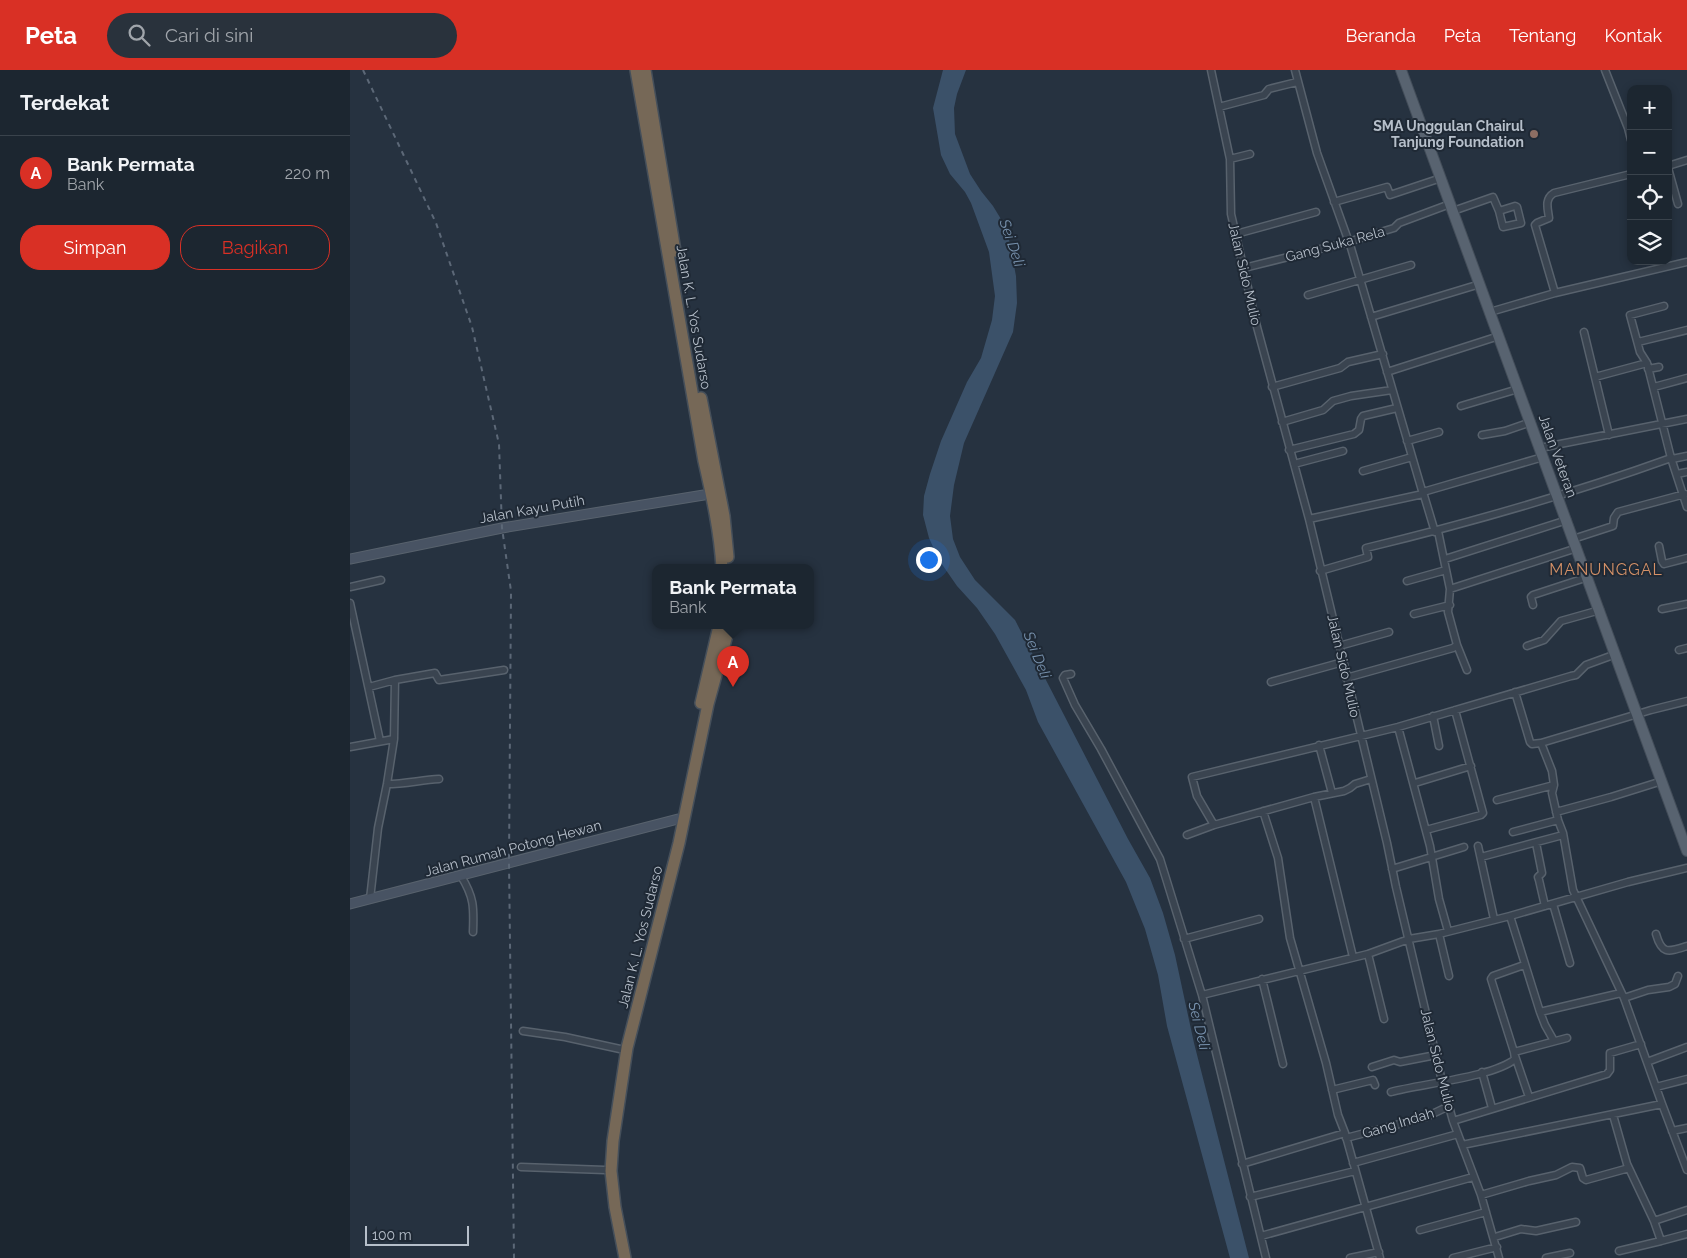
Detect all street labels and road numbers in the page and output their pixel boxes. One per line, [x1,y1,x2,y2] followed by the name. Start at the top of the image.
[1225,221,1265,327] street label: Jalan Sido Mulio
[1284,223,1386,265] street label: Gang Suka Rela
[673,244,715,390] street label: Jalan K. L. Yos Sudarso
[1536,412,1580,500] street label: Jalan Veteran
[478,492,586,526] street label: Jalan Kayu Putih
[1324,613,1364,719] street label: Jalan Sido Mulio
[423,817,603,879] street label: Jalan Rumah Potong Hewan
[615,864,665,1010] street label: Jalan K. L. Yos Sudarso
[1417,1007,1459,1113] street label: Jalan Sido Mulio
[1360,1105,1436,1141] street label: Gang Indah

